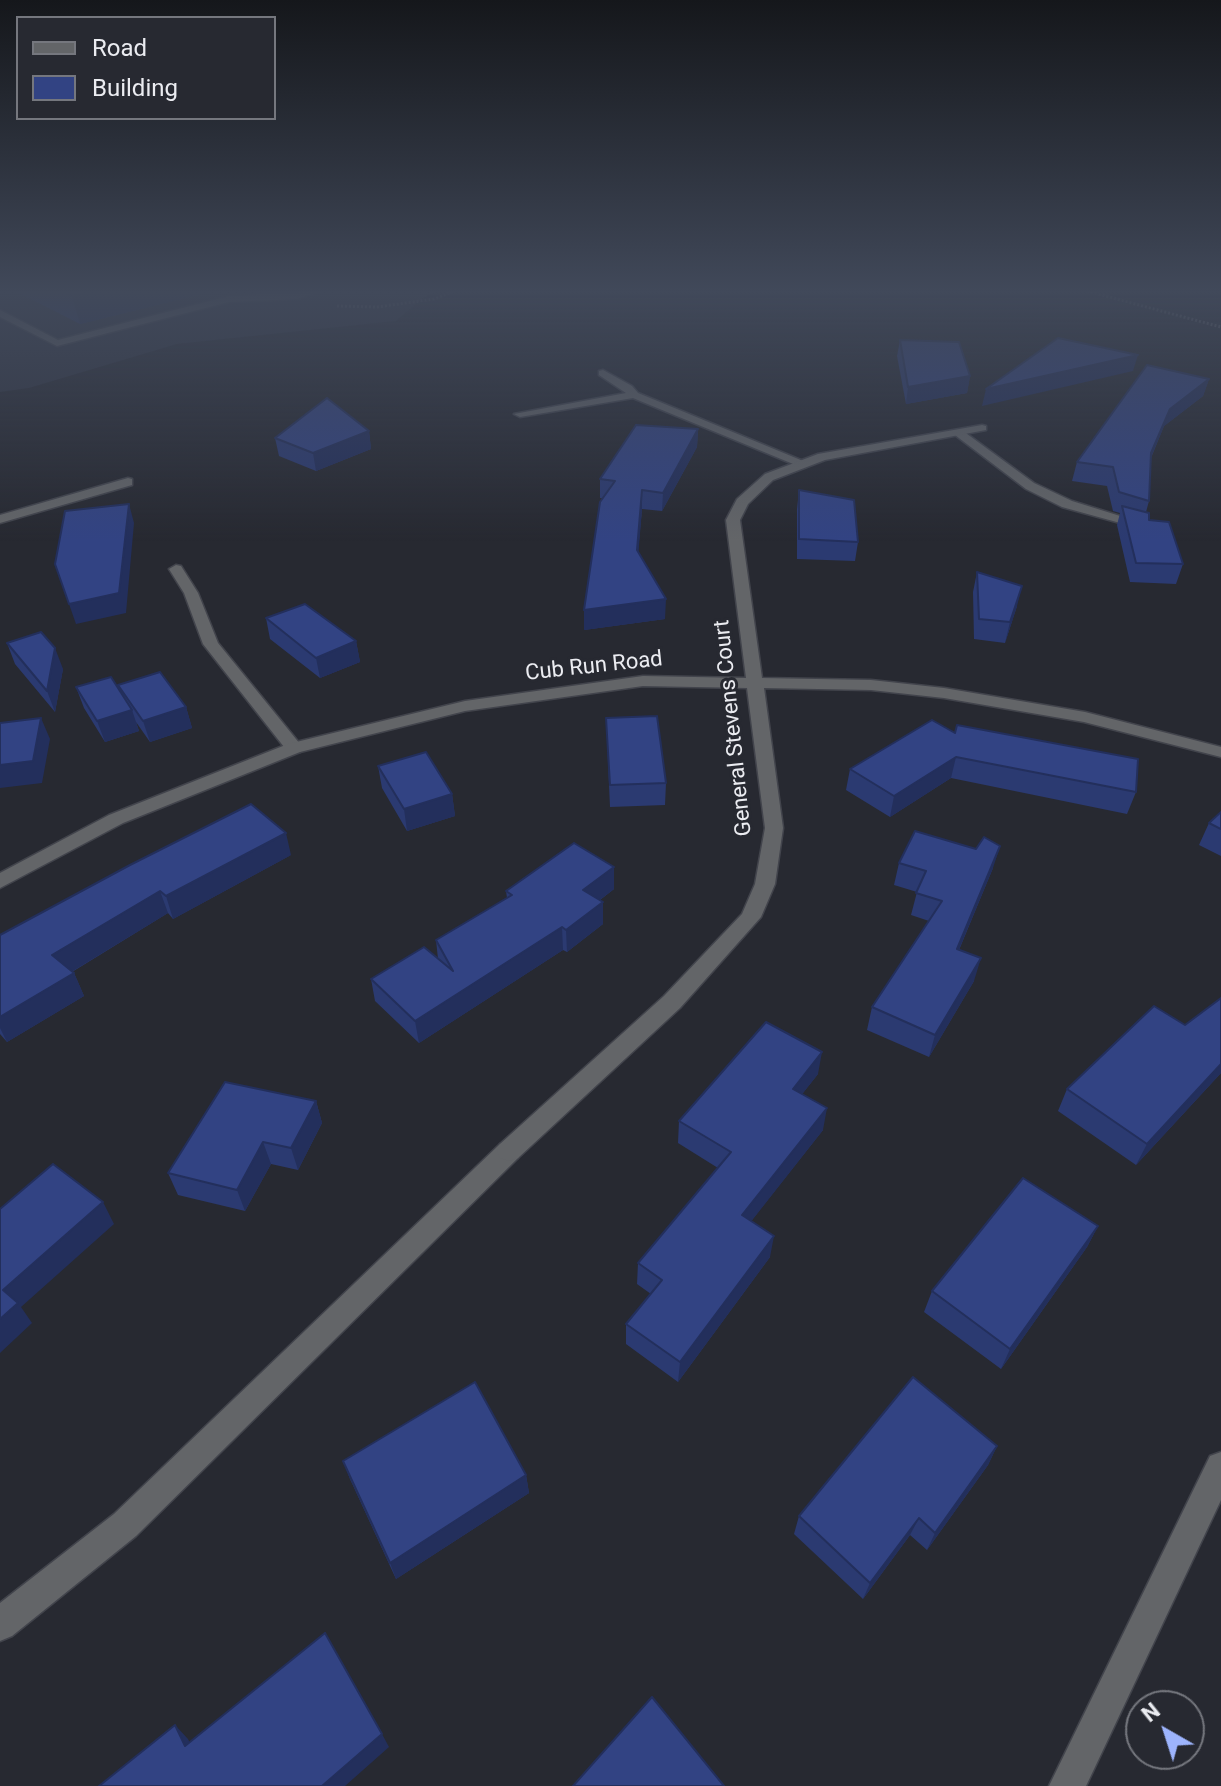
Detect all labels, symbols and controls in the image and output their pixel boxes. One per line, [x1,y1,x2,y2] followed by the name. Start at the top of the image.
[16,16,276,120] legend
[92,34,147,62] text: Road
[92,74,178,102] text: Building
[710,619,758,837] street label: General Stevens Court
[524,647,664,687] street label: Cub Run Road
[1125,1690,1205,1770] north arrow
[1137,1698,1165,1727] text: N

